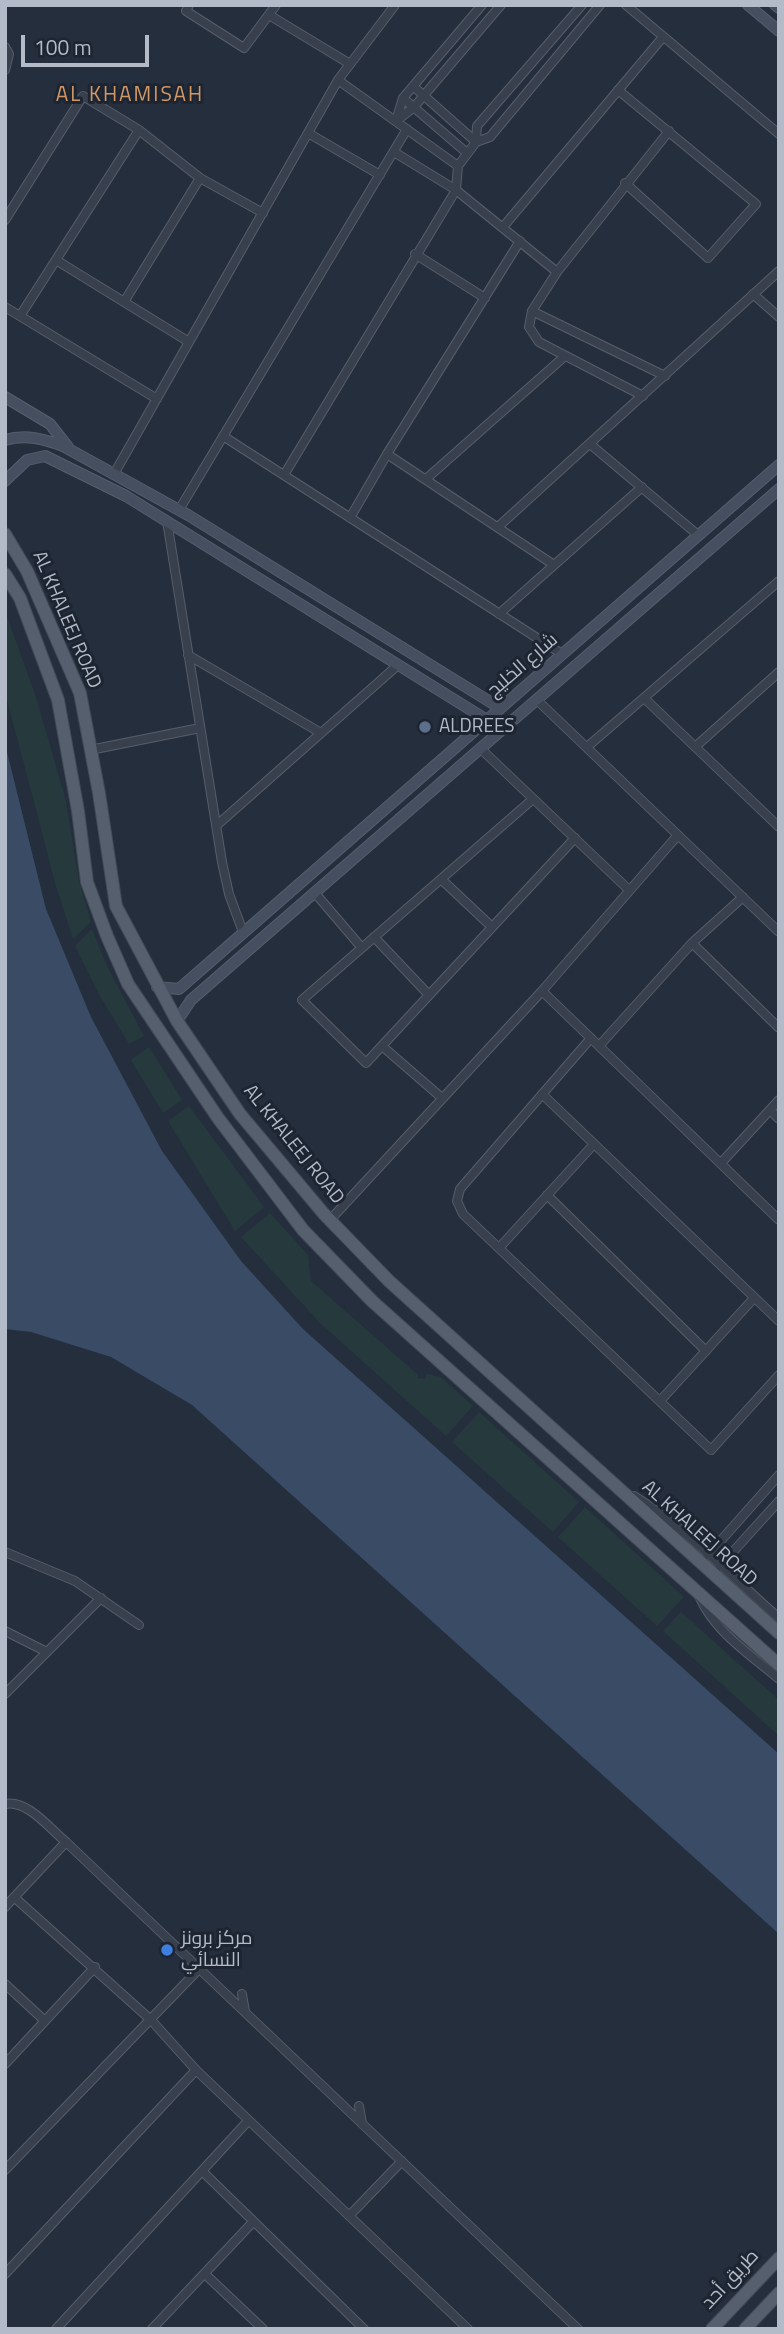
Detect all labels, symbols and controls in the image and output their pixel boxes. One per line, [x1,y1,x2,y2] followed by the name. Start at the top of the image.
[24,21,152,65] scale bar
[34,31,91,63] text: 100 m
[57,83,203,109] district label: AL KHAMISAH
[27,548,105,692] street label: AL KHALEEJ ROAD
[483,629,563,703] street label: شارع الخليج
[439,716,515,738] place label: ALDREES
[417,719,433,735] marker: ALDREES
[238,1081,348,1209] street label: AL KHALEEJ ROAD
[637,1476,761,1592] street label: AL KHALEEJ ROAD
[181,1928,253,1972] place label: مركز برونز النسائي
[159,1942,175,1958] marker: مركز برونز النسائي
[698,2245,764,2315] street label: طريق أحد

